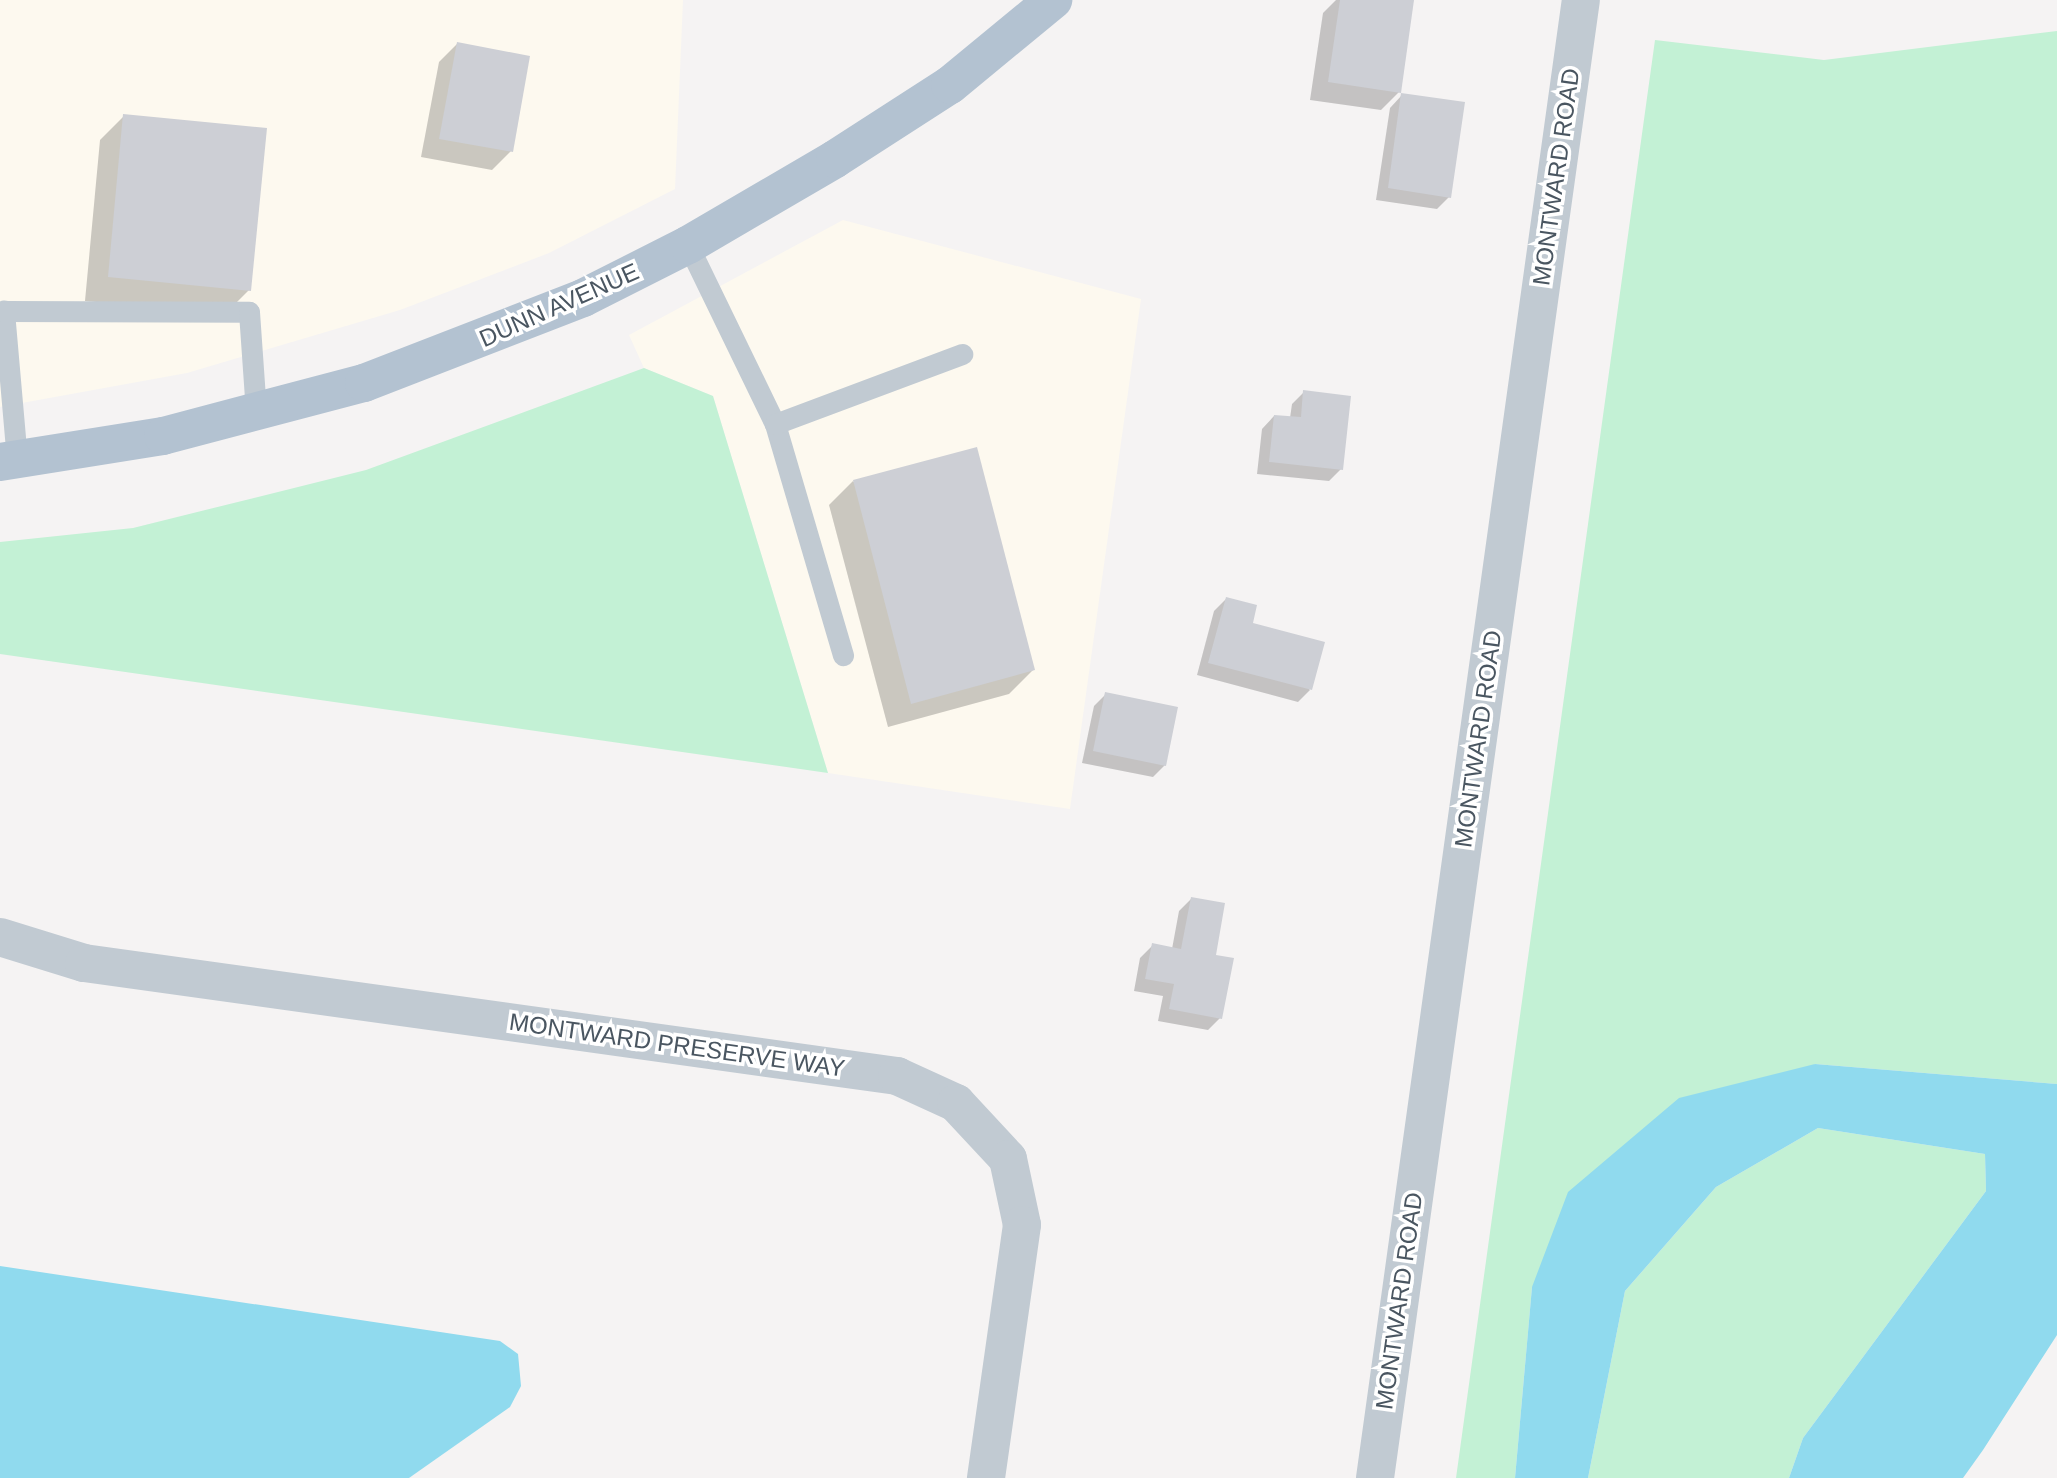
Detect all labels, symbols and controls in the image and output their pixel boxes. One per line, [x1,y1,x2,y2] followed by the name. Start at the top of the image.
[1526,67,1586,287] street label: MONTWARD ROAD
[474,257,644,353] street label: DUNN AVENUE
[1448,629,1508,849] street label: MONTWARD ROAD
[507,1007,847,1083] street label: MONTWARD PRESERVE WAY
[1369,1191,1429,1411] street label: MONTWARD ROAD

